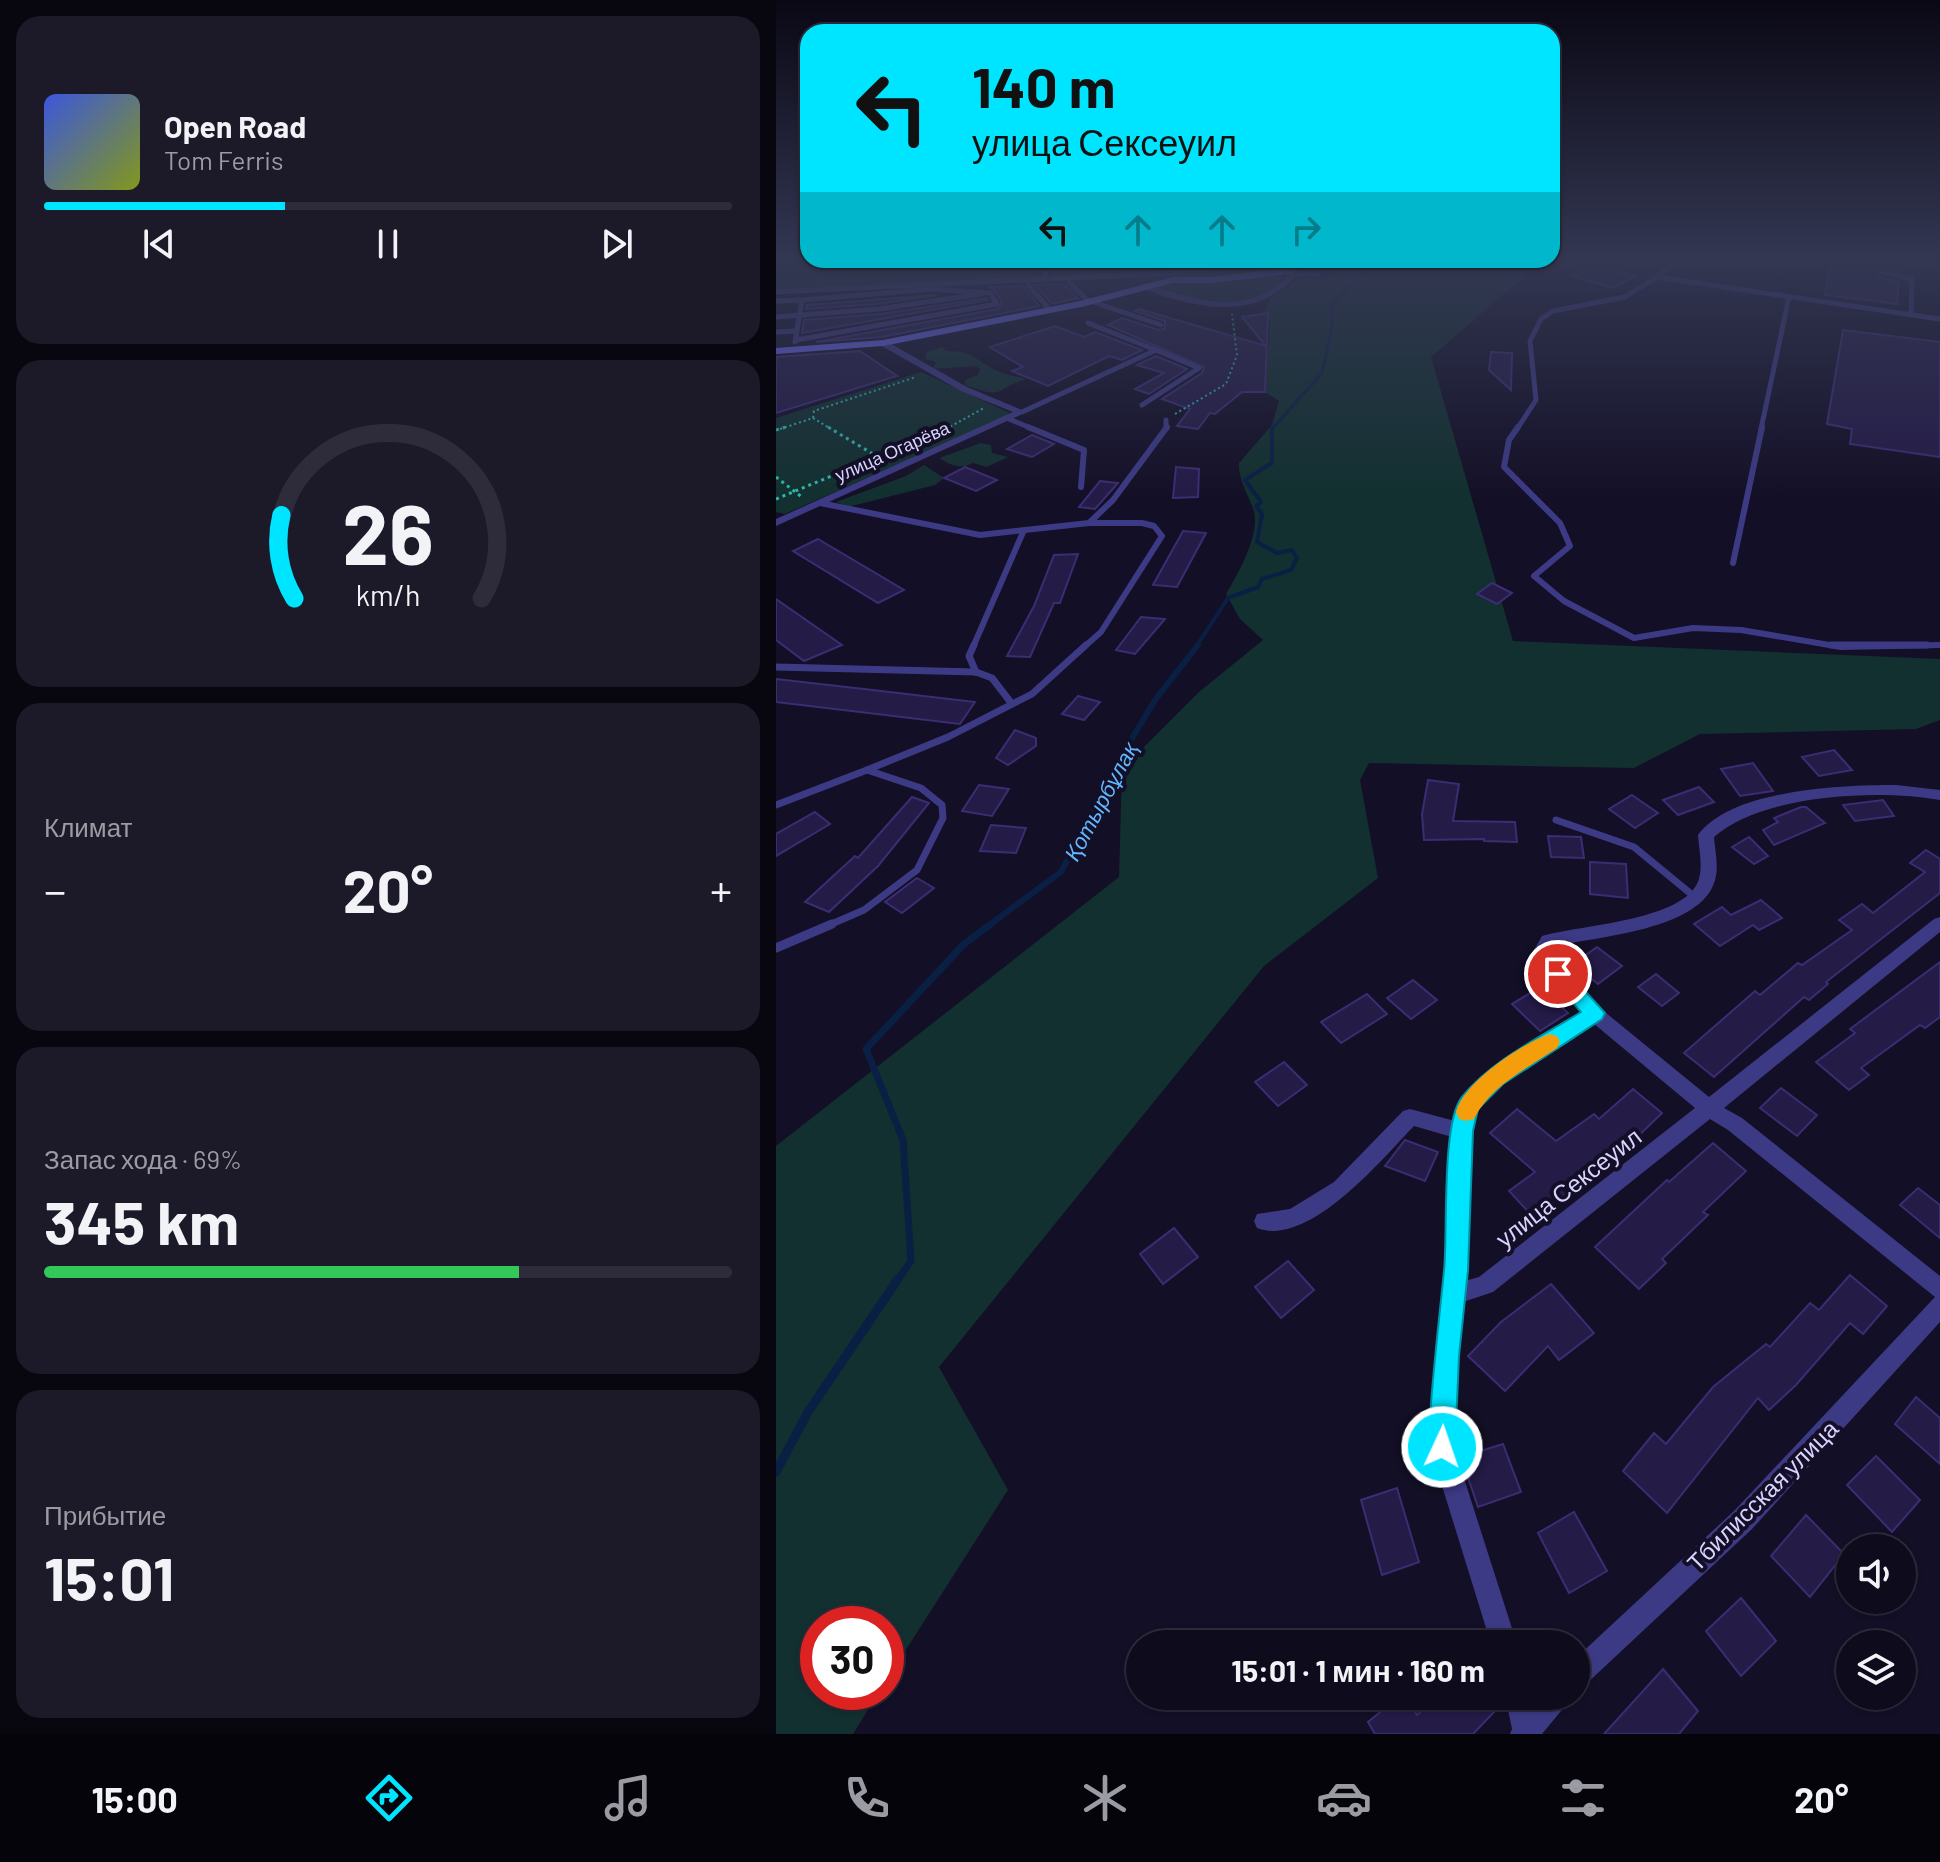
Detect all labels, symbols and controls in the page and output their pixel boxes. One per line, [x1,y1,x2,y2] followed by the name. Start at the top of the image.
[972,52,1116,119] text: 140 m
[840,56,944,160] icon: left
[164,108,306,144] text: Open Road
[972,120,1237,163] text: улица Сексеуил
[164,144,284,175] text: Tom Ferris
[1032,208,1076,252] icon: left
[1116,208,1160,252] icon: ahead
[1200,208,1244,252] icon: ahead
[1284,208,1328,252] icon: right
[137,222,181,266] icon: previous
[366,222,410,266] icon: pause
[595,222,639,266] icon: next
[831,416,953,486] street label: улица Огарёва
[342,482,434,582] text: 26
[356,578,420,613] text: km/h
[1058,736,1144,865] water label: Қотырбұлақ
[44,811,133,842] text: Климат
[343,853,433,925] text: 20°
[44,863,66,916] text: −
[710,863,732,916] text: +
[1524,940,1592,1008] pin
[1536,952,1580,996] icon: arrive
[1489,1121,1647,1253] street label: улица Сексеуил
[44,1143,242,1174] text: Запас хода · 69%
[44,1185,239,1257] text: 345 km
[1400,1405,1484,1489] position arrow
[1681,1413,1844,1576] street label: Тбилисская улица
[44,1499,166,1530] text: Прибытие
[1836,1534,1916,1710] map controls
[1836,1534,1916,1614] button: sound
[44,1541,174,1613] text: 15:01
[800,1606,904,1710] speed limit sign: 30
[1836,1630,1916,1710] button: layers
[1231,1652,1485,1688] text: 15:01 · 1 мин · 160 m
[361,1770,417,1826] icon: directions
[600,1770,656,1826] icon: music
[839,1770,895,1826] icon: phone
[1077,1770,1133,1826] icon: climate
[1316,1770,1372,1826] icon: car
[1555,1770,1611,1826] icon: filters
[91,1777,178,1820] text: 15:00
[1794,1777,1848,1820] text: 20°

